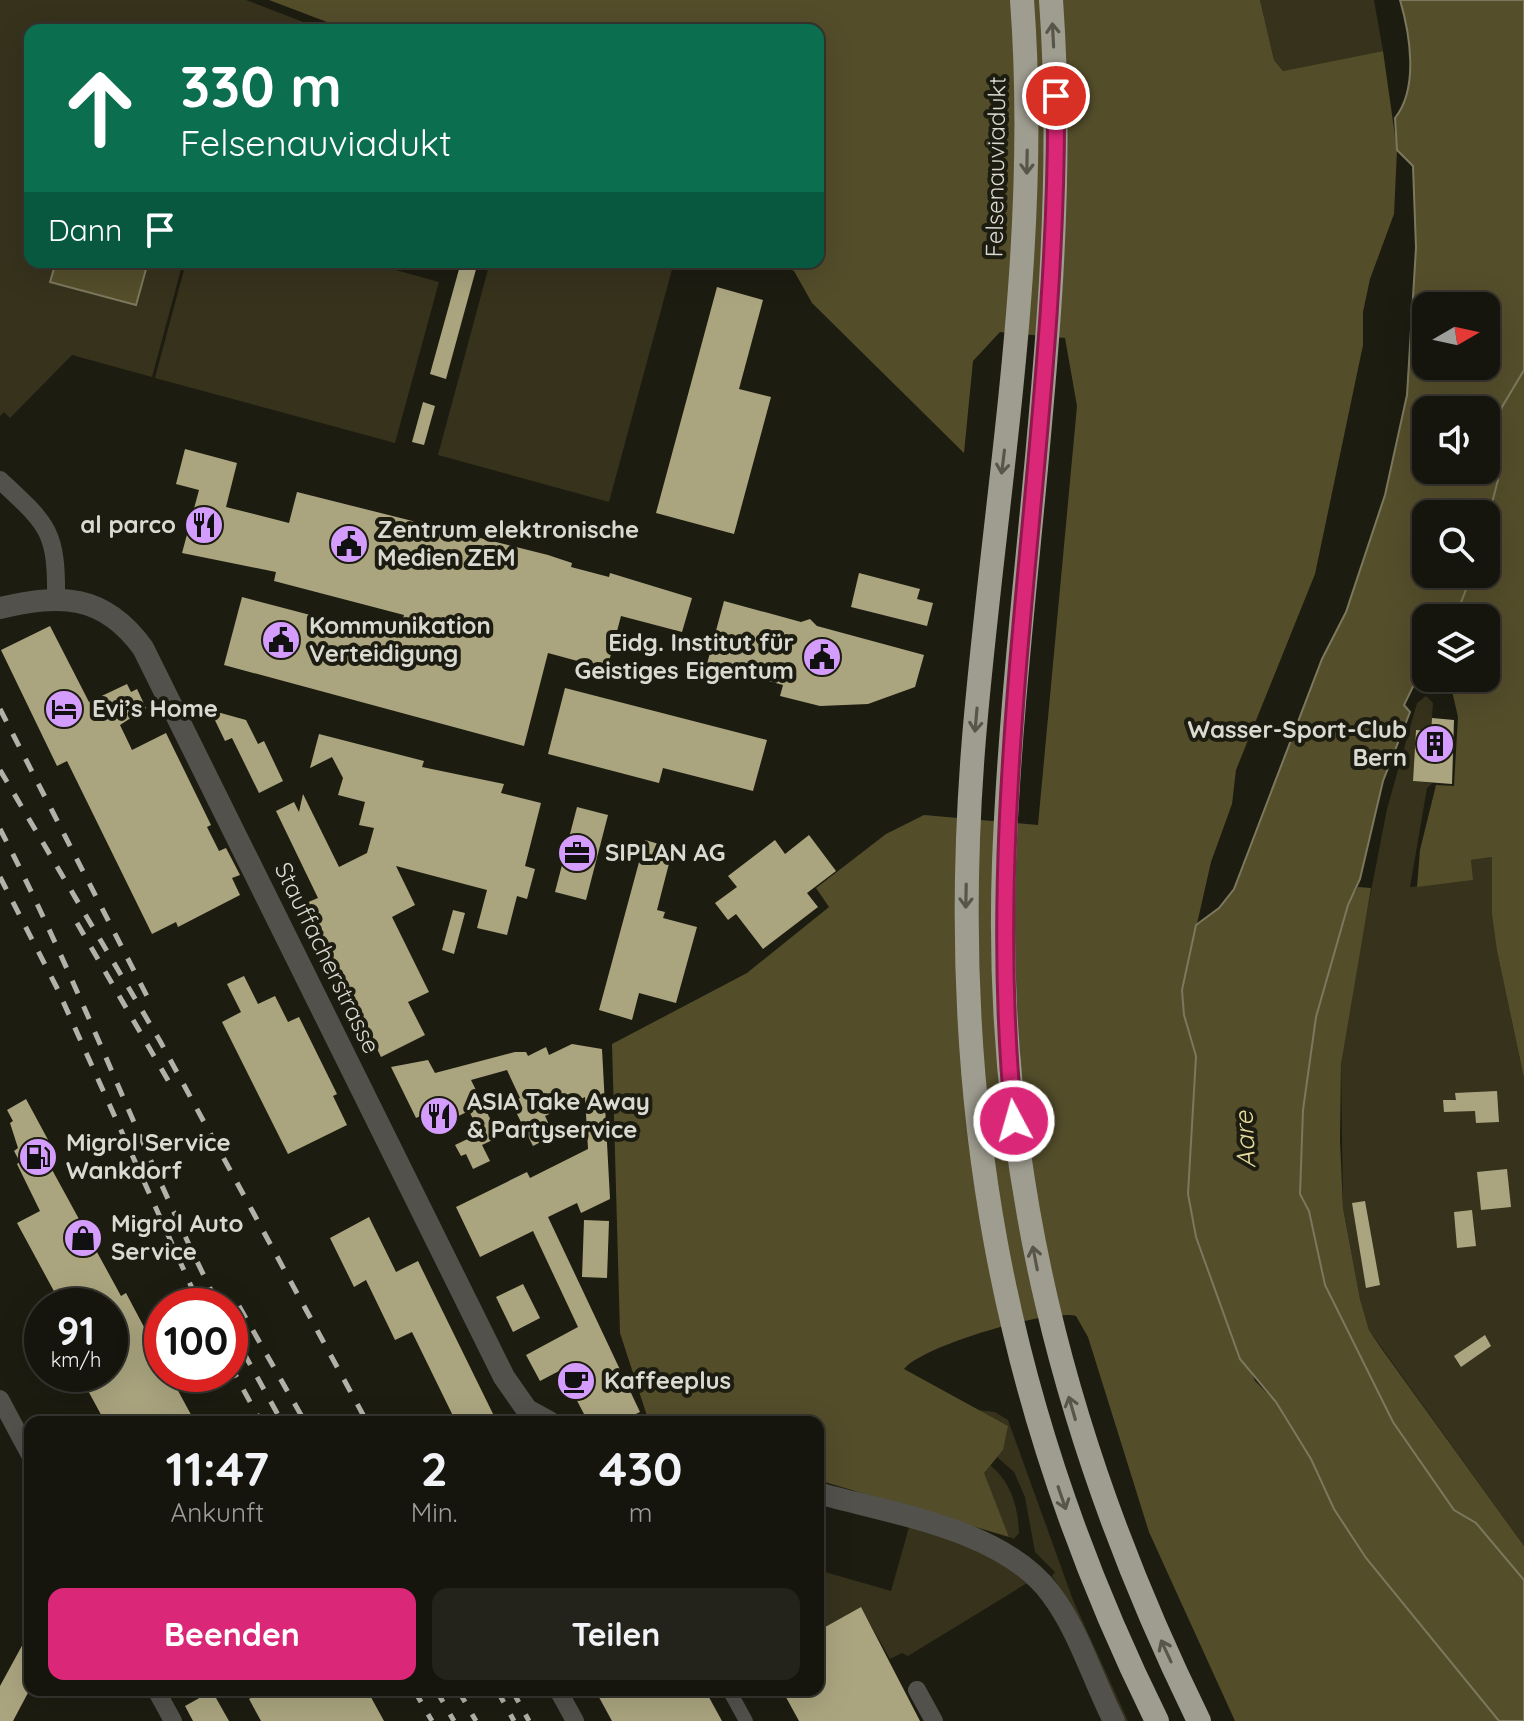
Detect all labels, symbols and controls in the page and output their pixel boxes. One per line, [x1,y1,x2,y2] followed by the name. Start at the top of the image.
[1046,22,1061,49] one-way arrow
[180,51,342,121] text: 330 m
[48,56,152,160] icon: ahead
[1022,62,1090,130] pin
[1034,74,1078,118] icon: arrive
[978,76,1012,258] street label: Felsenauviadukt
[180,120,451,165] text: Felsenauviadukt
[1019,148,1035,175] one-way arrow
[138,208,182,252] icon: arrive
[48,211,122,249] text: Dann
[1412,292,1500,380] north arrow
[1412,292,1500,692] map controls
[1412,396,1500,484] button: sound
[995,448,1010,475] one-way arrow
[1412,500,1500,588] button: search
[183,504,225,546] restaurant icon: al parco
[80,509,176,539] place label: al parco
[377,514,639,572] place label: Zentrum elektronische Medien ZEM
[328,523,370,565] public building icon: Zentrum elektronische Medien ZEM
[1412,604,1500,692] button: layers
[309,610,491,668] place label: Kommunikation Verteidigung
[260,619,302,661] public building icon: Kommunikation Verteidigung
[574,627,794,685] place label: Eidg. Institut für Geistiges Eigentum
[801,636,843,678] public building icon: Eidg. Institut für Geistiges Eigentum
[43,688,85,730] hotel icon: Evi’s Home
[92,693,218,723] place label: Evi’s Home
[968,706,983,733] one-way arrow
[1188,714,1407,772] place label: Wasser-Sport-Club Bern
[1414,723,1456,765] building icon: Wasser-Sport-Club Bern
[556,832,598,874] office icon: SIPLAN AG
[605,837,726,867] place label: SIPLAN AG
[269,857,387,1058] street label: Stauffacherstrasse
[958,882,973,909] one-way arrow
[972,1079,1056,1163] position arrow
[467,1086,650,1144] place label: ASIA Take Away & Partyservice
[418,1095,460,1137] restaurant icon: ASIA Take Away & Partyservice
[1226,1109,1262,1169] water label: Aare
[66,1127,231,1185] place label: Migrol Service Wankdorf
[17,1136,59,1178] fuel station icon: Migrol Service Wankdorf
[111,1208,244,1266] place label: Migrol Auto Service
[62,1217,104,1259] shop icon: Migrol Auto Service
[1027,1245,1042,1271] one-way arrow
[144,1288,248,1392] speed limit sign: 100
[57,1305,95,1355] text: 91
[51,1347,101,1372] text: km/h
[555,1360,597,1402] cafe icon: Kaffeeplus
[604,1365,731,1395] place label: Kaffeeplus
[1064,1396,1079,1422] one-way arrow
[166,1438,269,1498] text: 11:47
[420,1438,448,1498] text: 2
[599,1438,682,1498] text: 430
[1056,1485,1071,1510] one-way arrow
[170,1496,264,1529] text: Ankunft
[411,1496,457,1529] text: Min.
[629,1496,653,1529] text: m
[48,1588,416,1680] button: Beenden
[432,1588,800,1680] button: Teilen
[1158,1639,1173,1663] one-way arrow

